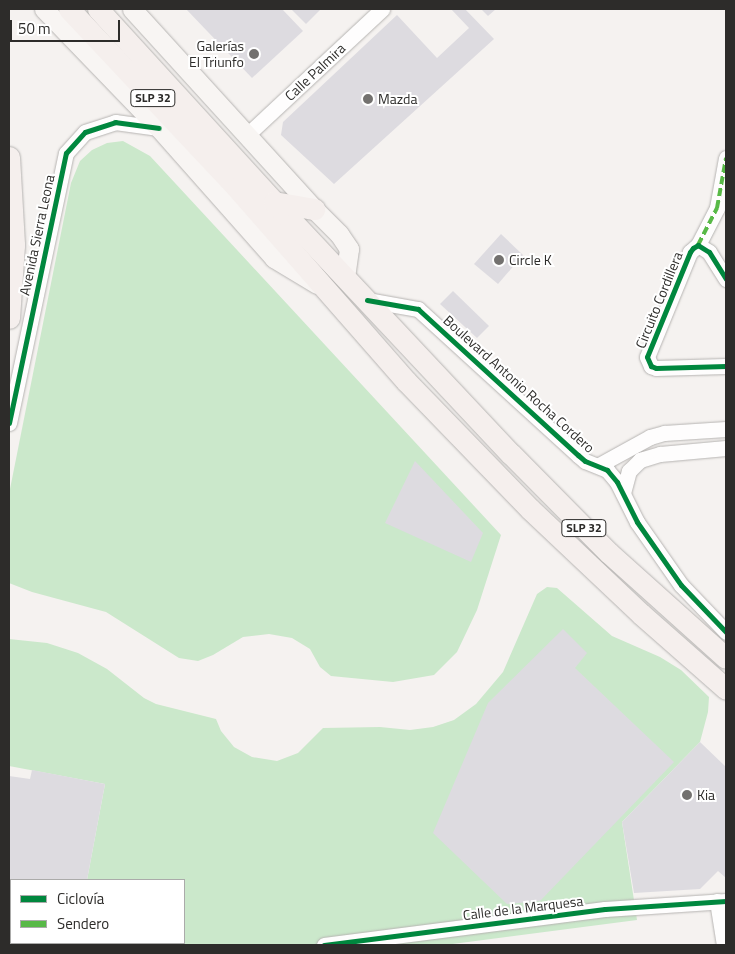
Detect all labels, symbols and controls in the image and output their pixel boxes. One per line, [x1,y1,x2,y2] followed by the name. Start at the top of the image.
[12,10,122,42] scale bar
[18,17,51,40] text: 50 m
[189,38,244,70] place label: Galerías El Triunfo
[281,40,349,104] street label: Calle Palmira
[248,48,260,60] marker: Galerías El Triunfo
[129,89,177,108] road number: SLP 32
[378,91,418,107] place label: Mazda
[362,93,374,105] marker: Mazda
[16,173,58,297] street label: Avenida Sierra Leona
[632,249,686,351] street label: Circuito Cordillera
[509,252,552,268] place label: Circle K
[493,254,505,266] marker: Circle K
[440,312,598,456] street label: Boulevard Antonio Rocha Cordero
[560,518,608,538] road number: SLP 32
[697,787,715,803] place label: Kia
[681,789,693,801] marker: Kia
[10,879,185,944] legend
[57,887,104,910] text: Ciclovía
[462,892,584,924] street label: Calle de la Marquesa
[57,912,109,935] text: Sendero

